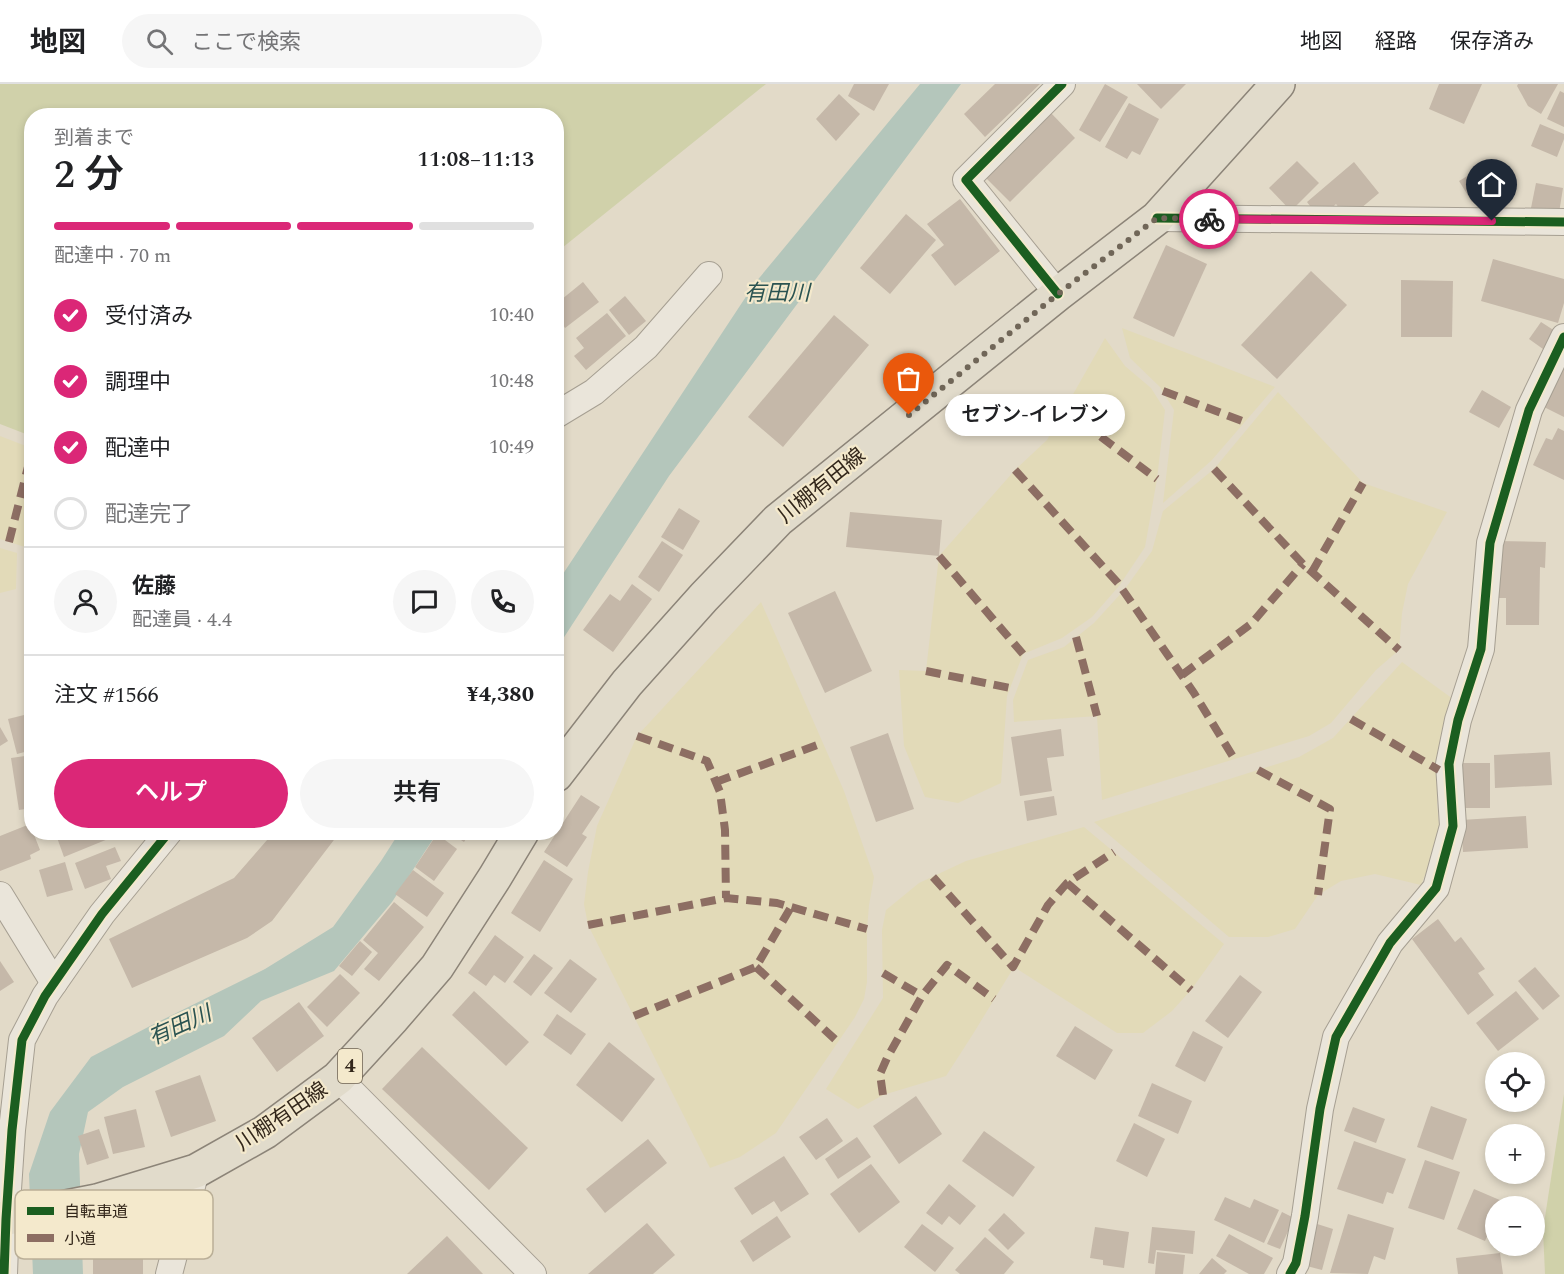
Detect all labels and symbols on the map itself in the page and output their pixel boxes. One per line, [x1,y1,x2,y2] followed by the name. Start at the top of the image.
[1466,159,1517,221] pin
[1179,189,1239,249] courier
[744,277,812,310] water label: 有田川
[883,353,934,415] pin
[945,394,1125,436] callout: セブン-イレブン
[771,441,873,531] street label: 川棚有田線
[143,997,219,1054] water label: 有田川
[338,1049,362,1083] road number: 4
[230,1074,334,1160] street label: 川棚有田線
[15,1190,213,1259] legend
[64,1200,128,1224] text: 自転車道
[64,1227,96,1251] text: 小道

